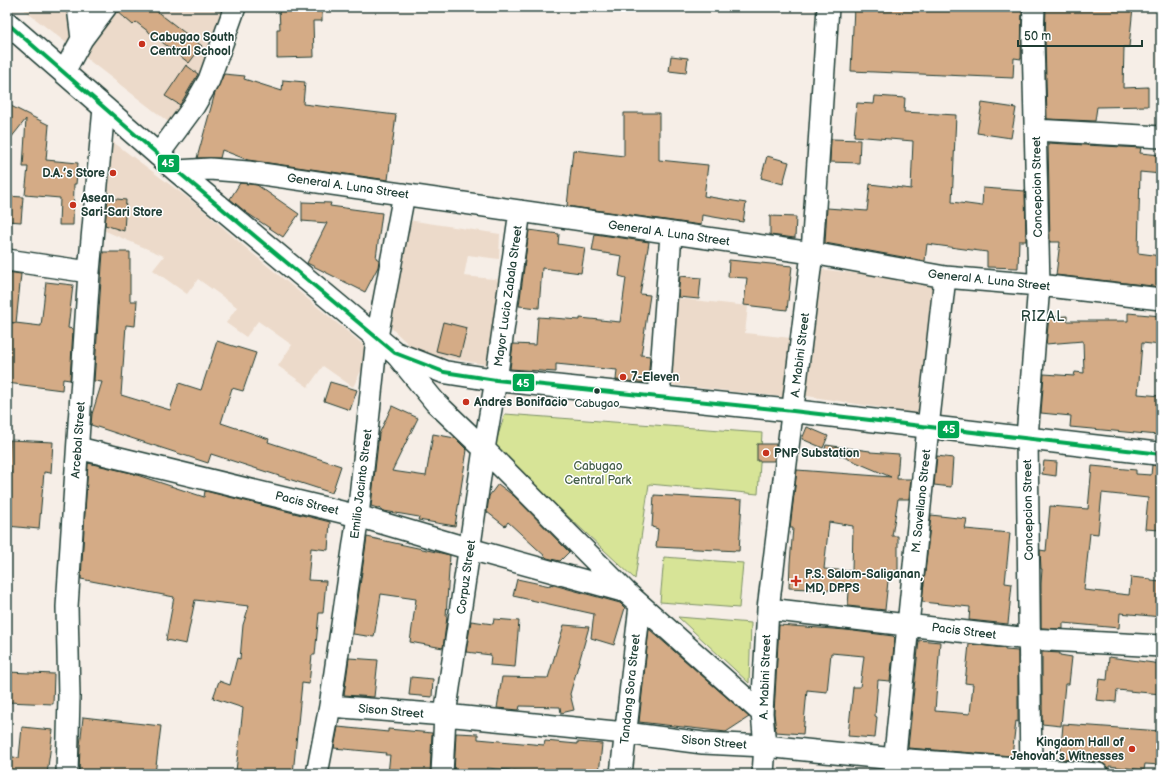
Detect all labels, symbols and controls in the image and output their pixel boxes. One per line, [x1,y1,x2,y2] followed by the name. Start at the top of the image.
[1018,22,1142,48] scale bar
[1024,29,1051,44] text: 50 m
[150,30,234,59] place label: Cabugao South Central School
[137,39,147,49] marker: Cabugao South Central School
[1029,136,1046,238] street label: Concepcion Street
[157,154,180,173] line badge: 45
[162,157,175,170] text: 45
[42,166,105,181] place label: D.A.’s Store
[108,168,118,178] marker: D.A.’s Store
[286,171,410,203] street label: General A. Luna Street
[80,191,162,220] place label: Asean Sari-Sari Store
[68,200,78,210] marker: Asean Sari-Sari Store
[607,218,731,250] street label: General A. Luna Street
[491,224,526,368] street label: Mayor Lucio Zabala Street
[927,267,1051,294] street label: General A. Luna Street
[1021,308,1065,325] district label: RIZAL
[788,312,813,398] street label: A. Mabini Street
[631,370,680,385] place label: 7-Eleven
[618,372,628,382] marker: 7-Eleven
[512,373,535,392] line badge: 45
[517,377,530,390] text: 45
[592,386,602,396] marker: Cabugao
[473,395,568,410] place label: Andres Bonifacio
[461,397,471,407] marker: Andres Bonifacio
[574,397,620,410] place label: Cabugao
[68,401,89,479] street label: Arcebal Street
[937,420,960,439] line badge: 45
[943,423,956,436] text: 45
[347,428,376,540] street label: Emilio Jacinto Street
[774,446,860,461] place label: PNP Substation
[761,448,771,458] marker: PNP Substation
[909,448,934,554] street label: M. Savellano Street
[565,459,632,488] park label: Cabugao Central Park
[1020,459,1037,561] street label: Concepcion Street
[274,488,341,519] street label: Pacis Street
[454,539,479,615] street label: Corpuz Street
[805,567,923,596] place label: P.S. Salom-Saliganan, MD, DPPS
[790,575,802,587] marker: P.S. Salom-Saliganan, MD, DPPS
[931,620,997,643] street label: Pacis Street
[617,633,644,745] street label: Tandang Sora Street
[757,634,774,720] street label: A. Mabini Street
[358,701,425,722] street label: Sison Street
[681,732,748,753] street label: Sison Street
[1010,735,1125,764] place label: Kingdom Hall of Jehovah’s Witnesses
[1127,744,1137,754] marker: Kingdom Hall of Jehovah’s Witnesses

